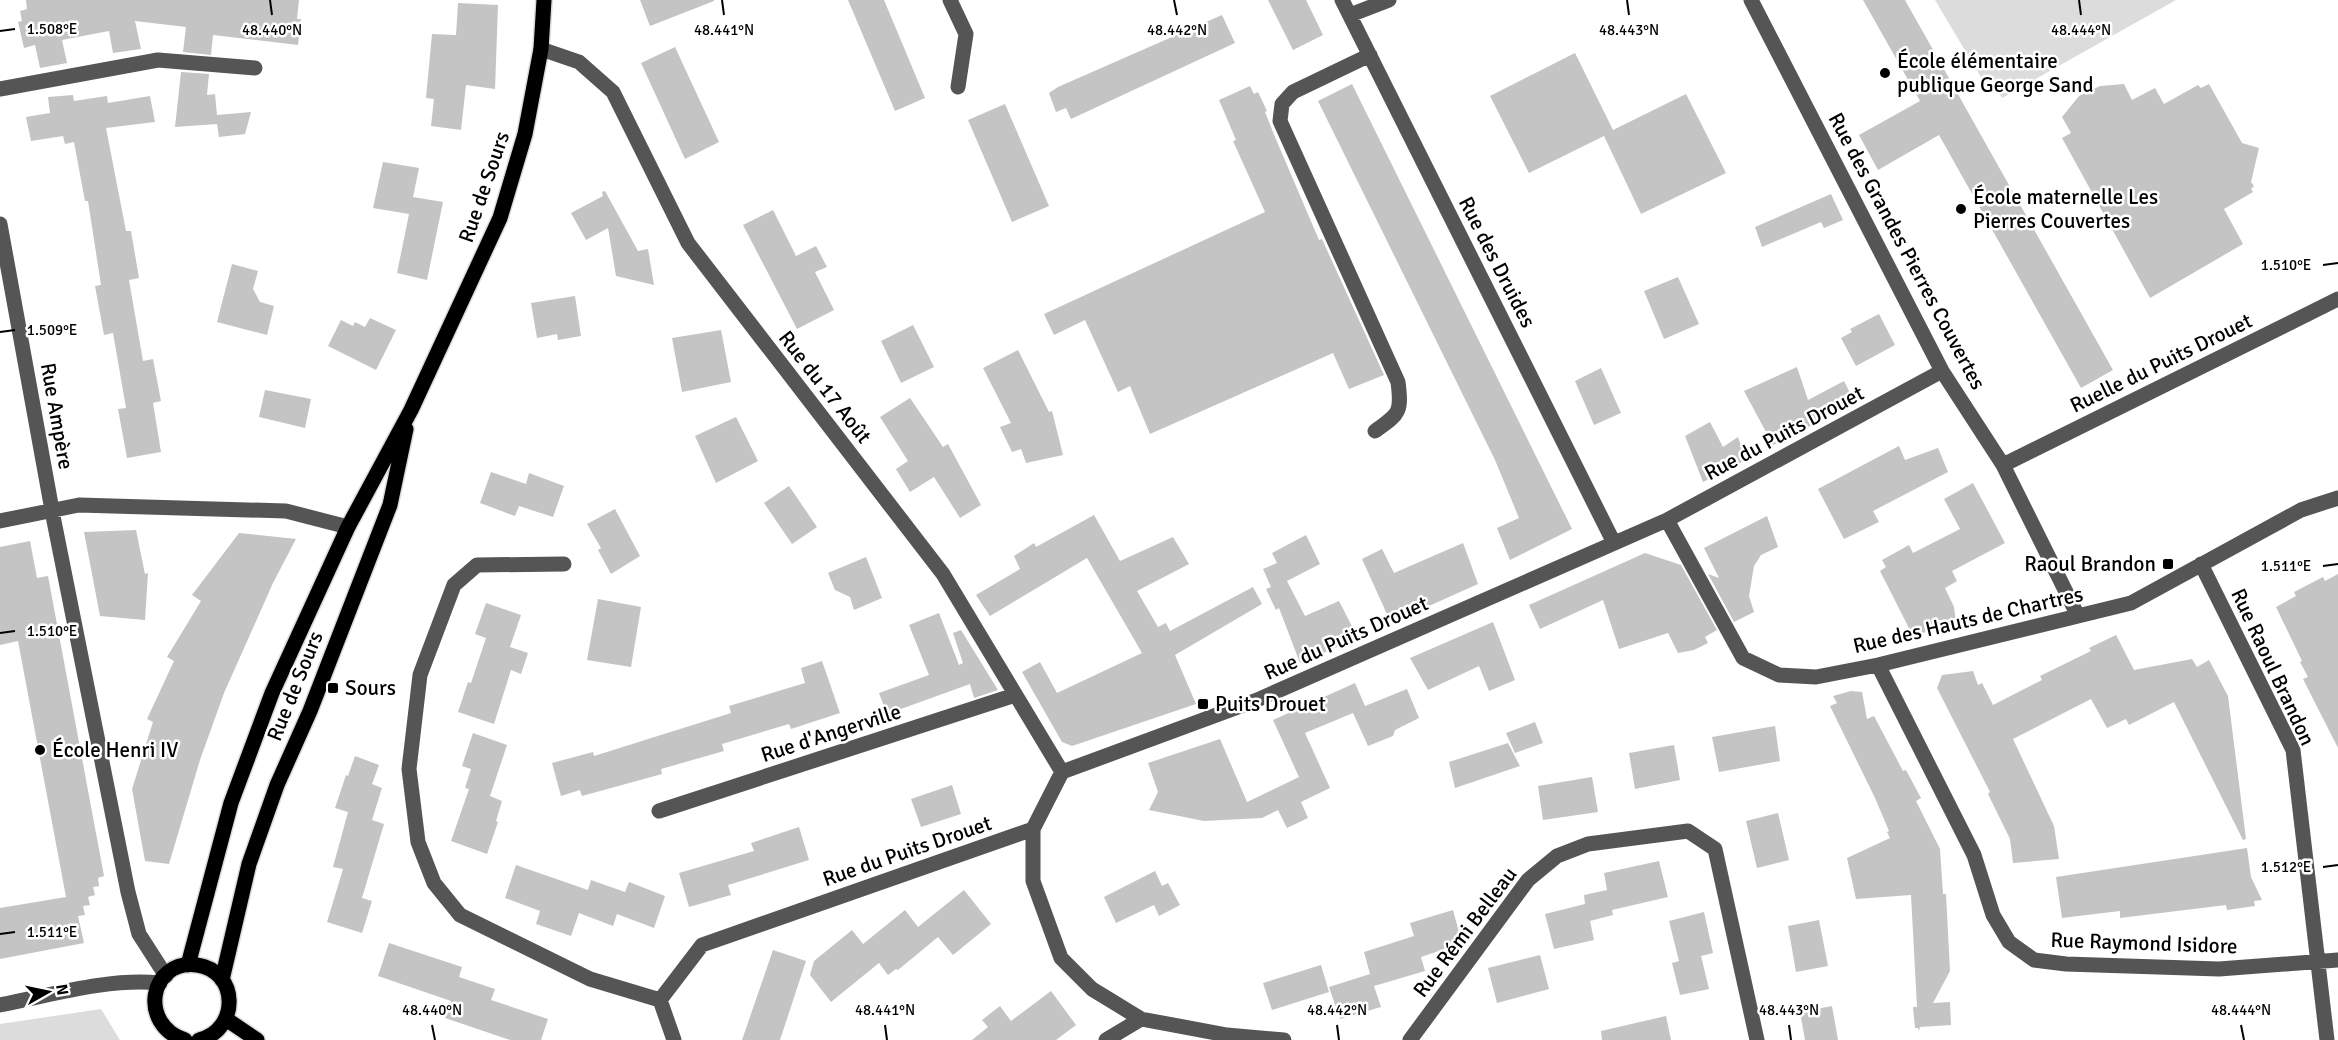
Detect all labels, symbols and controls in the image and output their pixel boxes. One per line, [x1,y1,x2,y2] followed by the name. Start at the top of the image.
[27,20,77,38] text: 1.508°E
[242,21,302,39] text: 48.440°N
[694,21,754,39] text: 48.441°N
[1147,21,1207,39] text: 48.442°N
[1599,21,1659,39] text: 48.443°N
[2051,21,2111,39] text: 48.444°N
[1897,48,2094,98] place label: École élémentaire publique George Sand
[1878,66,1892,80] marker: École élémentaire publique George Sand
[1823,108,1991,394] street label: Rue des Grandes Pierres Couvertes
[453,128,515,246] street label: Rue de Sours
[1973,184,2158,234] place label: École maternelle Les Pierres Couvertes
[1453,192,1541,332] street label: Rue des Druides
[1954,202,1968,216] marker: École maternelle Les Pierres Couvertes
[2261,256,2311,274] text: 1.510°E
[2066,308,2256,418] street label: Ruelle du Puits Drouet
[27,321,77,339] text: 1.509°E
[773,326,877,448] street label: Rue du 17 Août
[35,361,79,471] street label: Rue Ampère
[1700,380,1868,486] street label: Rue du Puits Drouet
[2024,551,2156,577] place label: Raoul Brandon
[2161,557,2175,571] marker: Raoul Brandon
[2261,557,2311,575] text: 1.511°E
[1850,581,2086,659] street label: Rue des Hauts de Chartres
[2225,584,2321,750] street label: Rue Raoul Brandon
[1260,590,1432,686] street label: Rue du Puits Drouet
[27,622,77,640] text: 1.510°E
[261,627,329,745] street label: Rue de Sours
[345,675,396,701] place label: Sours
[326,681,340,695] marker: Sours
[1215,691,1326,717] place label: Puits Drouet
[1196,697,1210,711] marker: Puits Drouet
[758,698,904,768] street label: Rue d'Angerville
[52,737,178,763] place label: École Henri IV
[33,743,47,757] marker: École Henri IV
[819,810,995,892] street label: Rue du Puits Drouet
[2261,858,2311,876] text: 1.512°E
[1408,862,1522,1002] street label: Rue Rémi Belleau
[27,923,77,941] text: 1.511°E
[2050,927,2238,959] street label: Rue Raymond Isidore
[18,962,78,1022] north arrow
[51,983,73,997] text: N
[402,1001,462,1019] text: 48.440°N
[855,1001,915,1019] text: 48.441°N
[1307,1001,1367,1019] text: 48.442°N
[1759,1001,1819,1019] text: 48.443°N
[2211,1001,2271,1019] text: 48.444°N

